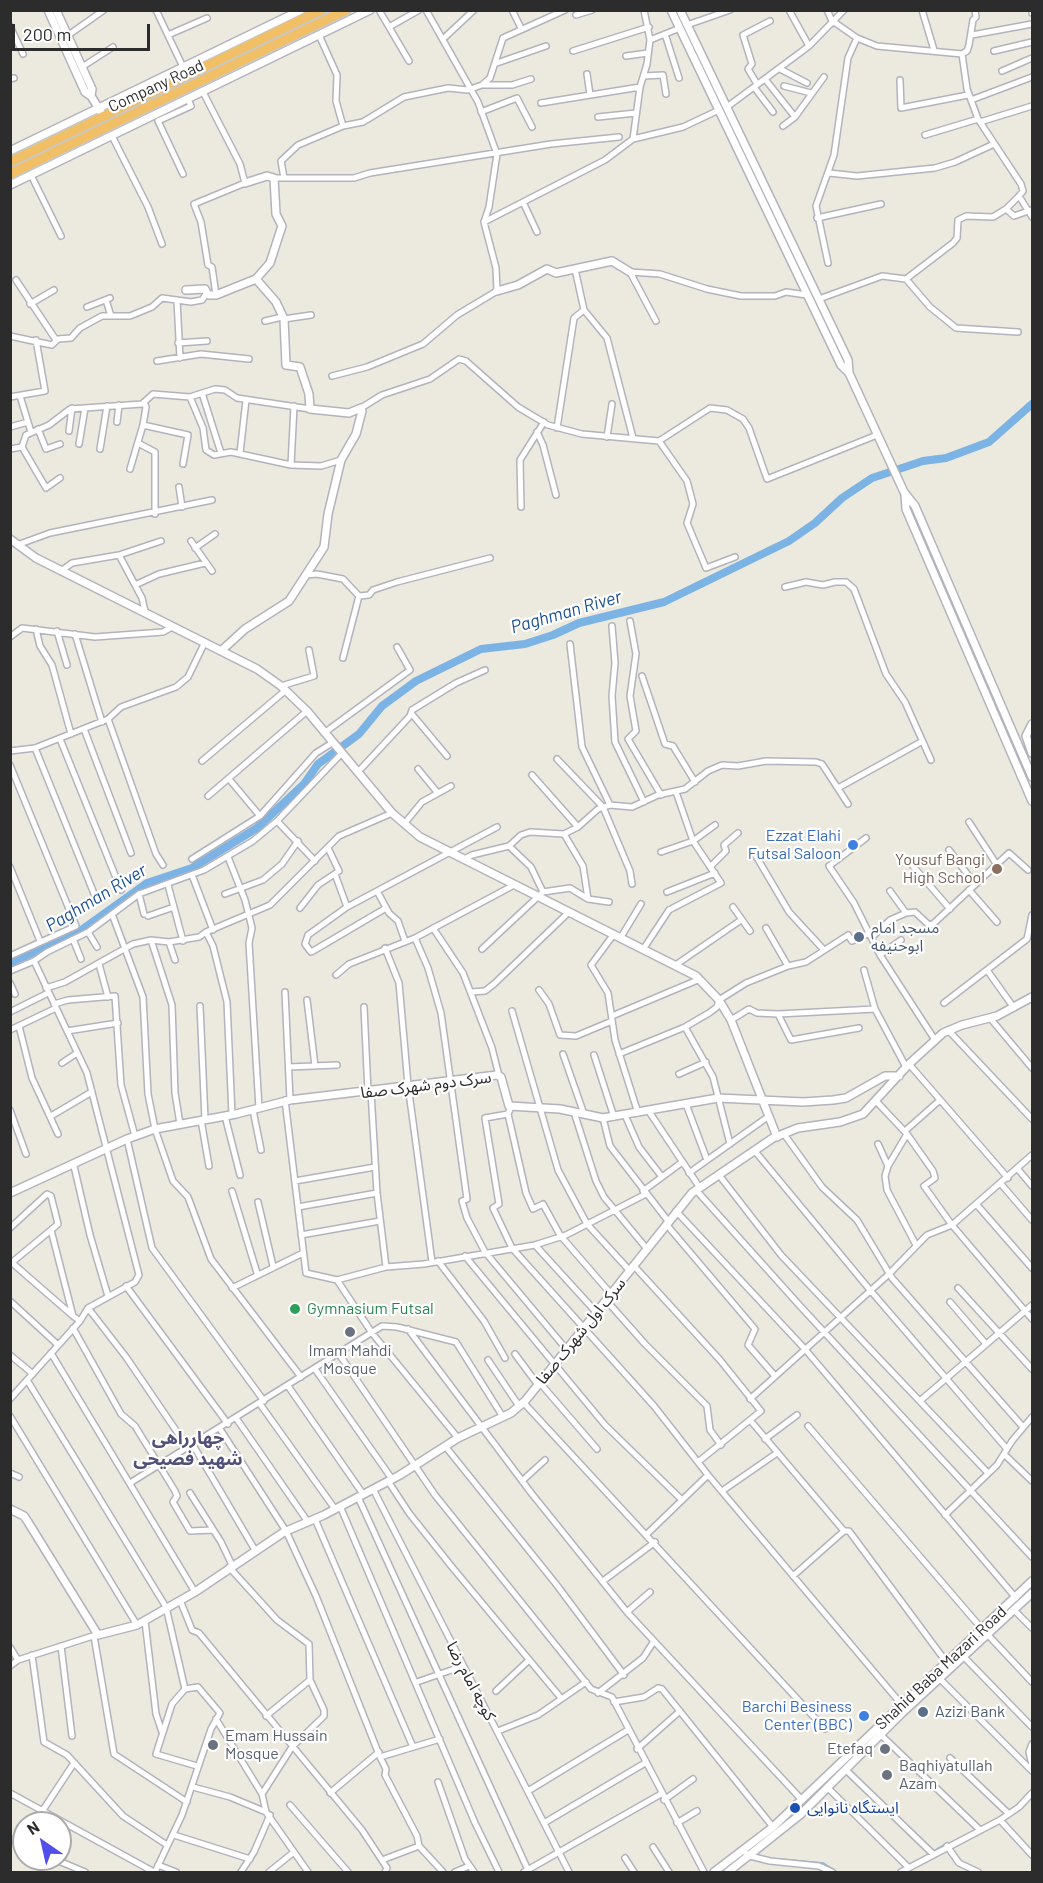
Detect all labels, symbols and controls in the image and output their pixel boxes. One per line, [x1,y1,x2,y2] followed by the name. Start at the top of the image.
[15,12,153,50] scale bar
[23,23,71,45] text: 200 m
[105,56,207,116] street label: Company Road
[508,586,624,638] water label: Paghman River
[748,826,841,864] place label: Ezzat Elahi Futsal Saloon
[846,838,860,852] marker: Ezzat Elahi Futsal Saloon
[895,850,985,888] place label: Yousuf Bangi High School
[42,859,150,937] water label: Paghman River
[990,862,1004,876] marker: Yousuf Bangi High School
[871,918,940,956] place label: مسجد امام ابوحنیفه
[852,930,866,944] marker: مسجد امام ابوحنیفه
[359,1067,493,1103] street label: سرک دوم شهرک صفا
[532,1274,630,1388] street label: سرک اول شهرک صفا
[307,1299,434,1319] place label: Gymnasium Futsal
[288,1302,302,1316] marker: Gymnasium Futsal
[343,1325,357,1339] marker: Imam Mahdi Mosque
[309,1341,391,1379] place label: Imam Mahdi Mosque
[133,1427,243,1470] district label: چهارراهی شهید فصیحی
[871,1602,1011,1734] street label: Shahid Baba Mazari Road
[442,1638,500,1724] street label: کوچه امام رضا
[742,1697,852,1735] place label: Barchi Besiness Center (BBC)
[935,1702,1005,1722] place label: Azizi Bank
[916,1705,930,1719] marker: Azizi Bank
[857,1709,871,1723] marker: Barchi Besiness Center (BBC)
[225,1726,328,1764] place label: Emam Hussain Mosque
[206,1738,220,1752] marker: Emam Hussain Mosque
[827,1739,873,1759] place label: Etefaq
[878,1742,892,1756] marker: Etefaq
[899,1756,993,1794] place label: Baqhiyatullah Azam
[880,1768,894,1782] marker: Baqhiyatullah Azam
[807,1798,899,1818] place label: ایستگاه نانوایی
[788,1801,802,1815] marker: ایستگاه نانوایی
[12,1811,72,1871] north arrow
[23,1816,42,1838] text: N

